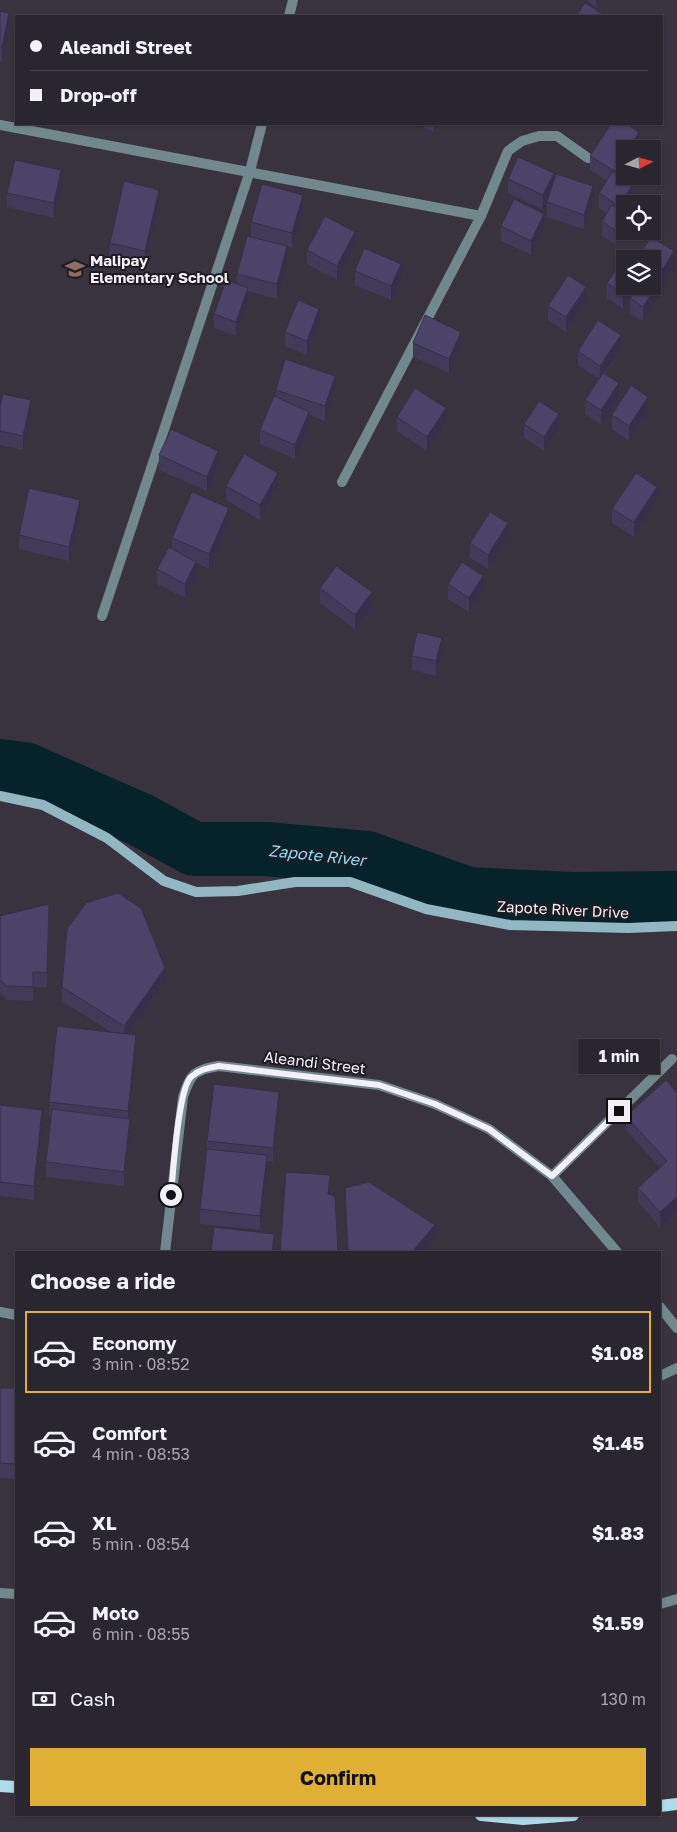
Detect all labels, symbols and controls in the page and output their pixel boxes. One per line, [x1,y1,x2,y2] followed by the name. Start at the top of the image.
[60,35,192,58] text: Aleandi Street
[60,83,137,106] text: Drop-off
[616,140,661,185] north arrow
[616,140,661,295] map controls
[616,195,661,240] button: locate
[616,250,661,295] button: layers
[90,251,229,286] place label: Malipay Elementary School
[64,258,86,280] school or university icon: Malipay Elementary School
[268,840,369,870] water label: Zapote River
[497,897,630,921] street label: Zapote River Drive
[578,1038,660,1074] callout: 1 min
[599,1046,639,1066] text: 1 min
[263,1047,367,1077] street label: Aleandi Street
[608,1100,630,1122] route end
[160,1184,182,1206] route start
[30,1267,176,1294] text: Choose a ride
[32,1330,77,1375] icon: car
[92,1331,177,1354] text: Economy
[591,1341,644,1364] text: $1.08
[92,1354,190,1374] text: 3 min · 08:52
[32,1420,77,1465] icon: car
[92,1421,167,1444] text: Comfort
[592,1431,644,1454] text: $1.45
[92,1444,190,1464] text: 4 min · 08:53
[32,1510,77,1555] icon: car
[92,1511,117,1534] text: XL
[592,1521,644,1544] text: $1.83
[92,1534,190,1554] text: 5 min · 08:54
[32,1600,77,1645] icon: car
[92,1601,139,1624] text: Moto
[592,1611,644,1634] text: $1.59
[92,1624,190,1644] text: 6 min · 08:55
[30,1685,58,1713] icon: cash
[70,1687,115,1710] text: Cash
[601,1689,646,1709] text: 130 m
[30,1748,646,1806] button: Confirm

